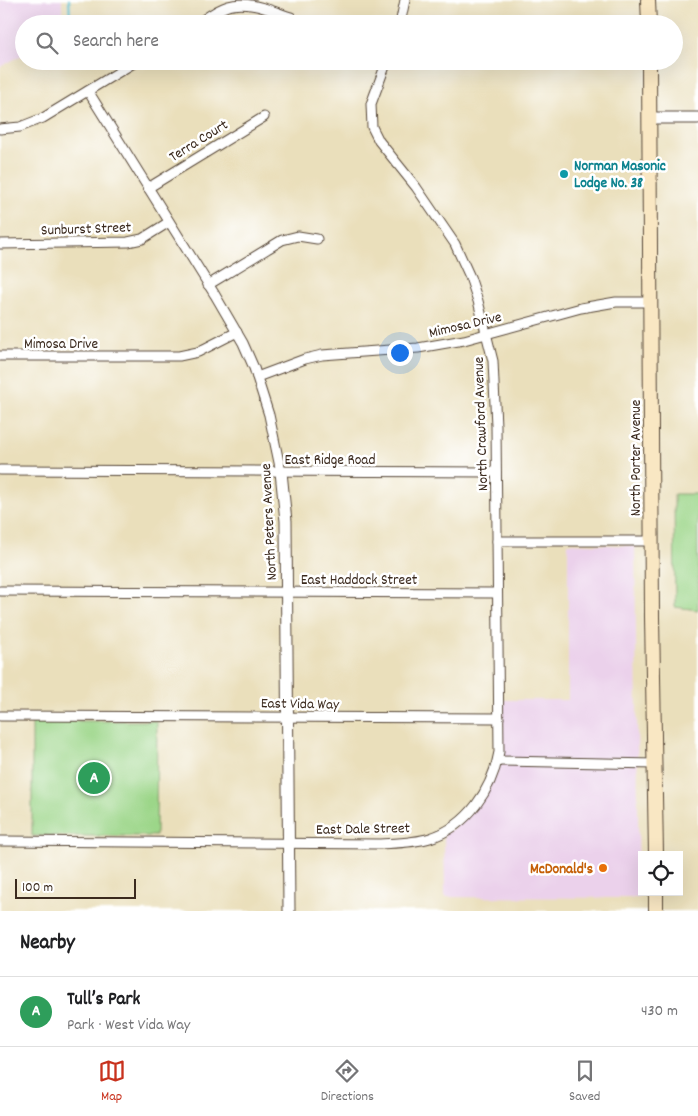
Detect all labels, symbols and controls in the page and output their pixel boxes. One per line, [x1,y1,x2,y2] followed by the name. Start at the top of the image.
[15,15,683,70] search box
[33,29,61,57] icon: search
[73,29,159,56] text: Search here
[165,115,233,168] street label: Terra Court
[574,156,666,195] place label: Norman Masonic Lodge No. 38
[558,168,570,180] marker: Norman Masonic Lodge No. 38
[41,217,132,243] street label: Sunburst Street
[427,307,504,345] street label: Mimosa Drive
[24,334,98,356] street label: Mimosa Drive
[387,340,413,366] your location
[469,356,495,491] street label: North Crawford Avenue
[626,399,648,516] street label: North Porter Avenue
[285,450,375,472] street label: East Ridge Road
[256,462,284,581] street label: North Peters Avenue
[301,570,418,592] street label: East Haddock Street
[261,693,340,717] street label: East Vida Way
[78,759,110,797] pin: A
[316,818,411,842] street label: East Dale Street
[638,851,683,896] map controls
[638,851,683,896] button: locate
[530,859,593,881] place label: McDonald's
[597,862,609,874] marker: McDonald's
[15,876,136,899] scale bar
[22,878,53,898] text: 100 m
[20,929,75,959] text: Nearby
[67,987,140,1014] text: Tull’s Park
[32,1000,40,1023] text: A
[641,1000,678,1023] text: 430 m
[67,1014,190,1037] text: Park · West Vida Way
[98,1057,126,1107] tab: Map
[321,1057,374,1107] tab: Directions
[569,1057,600,1107] tab: Saved

